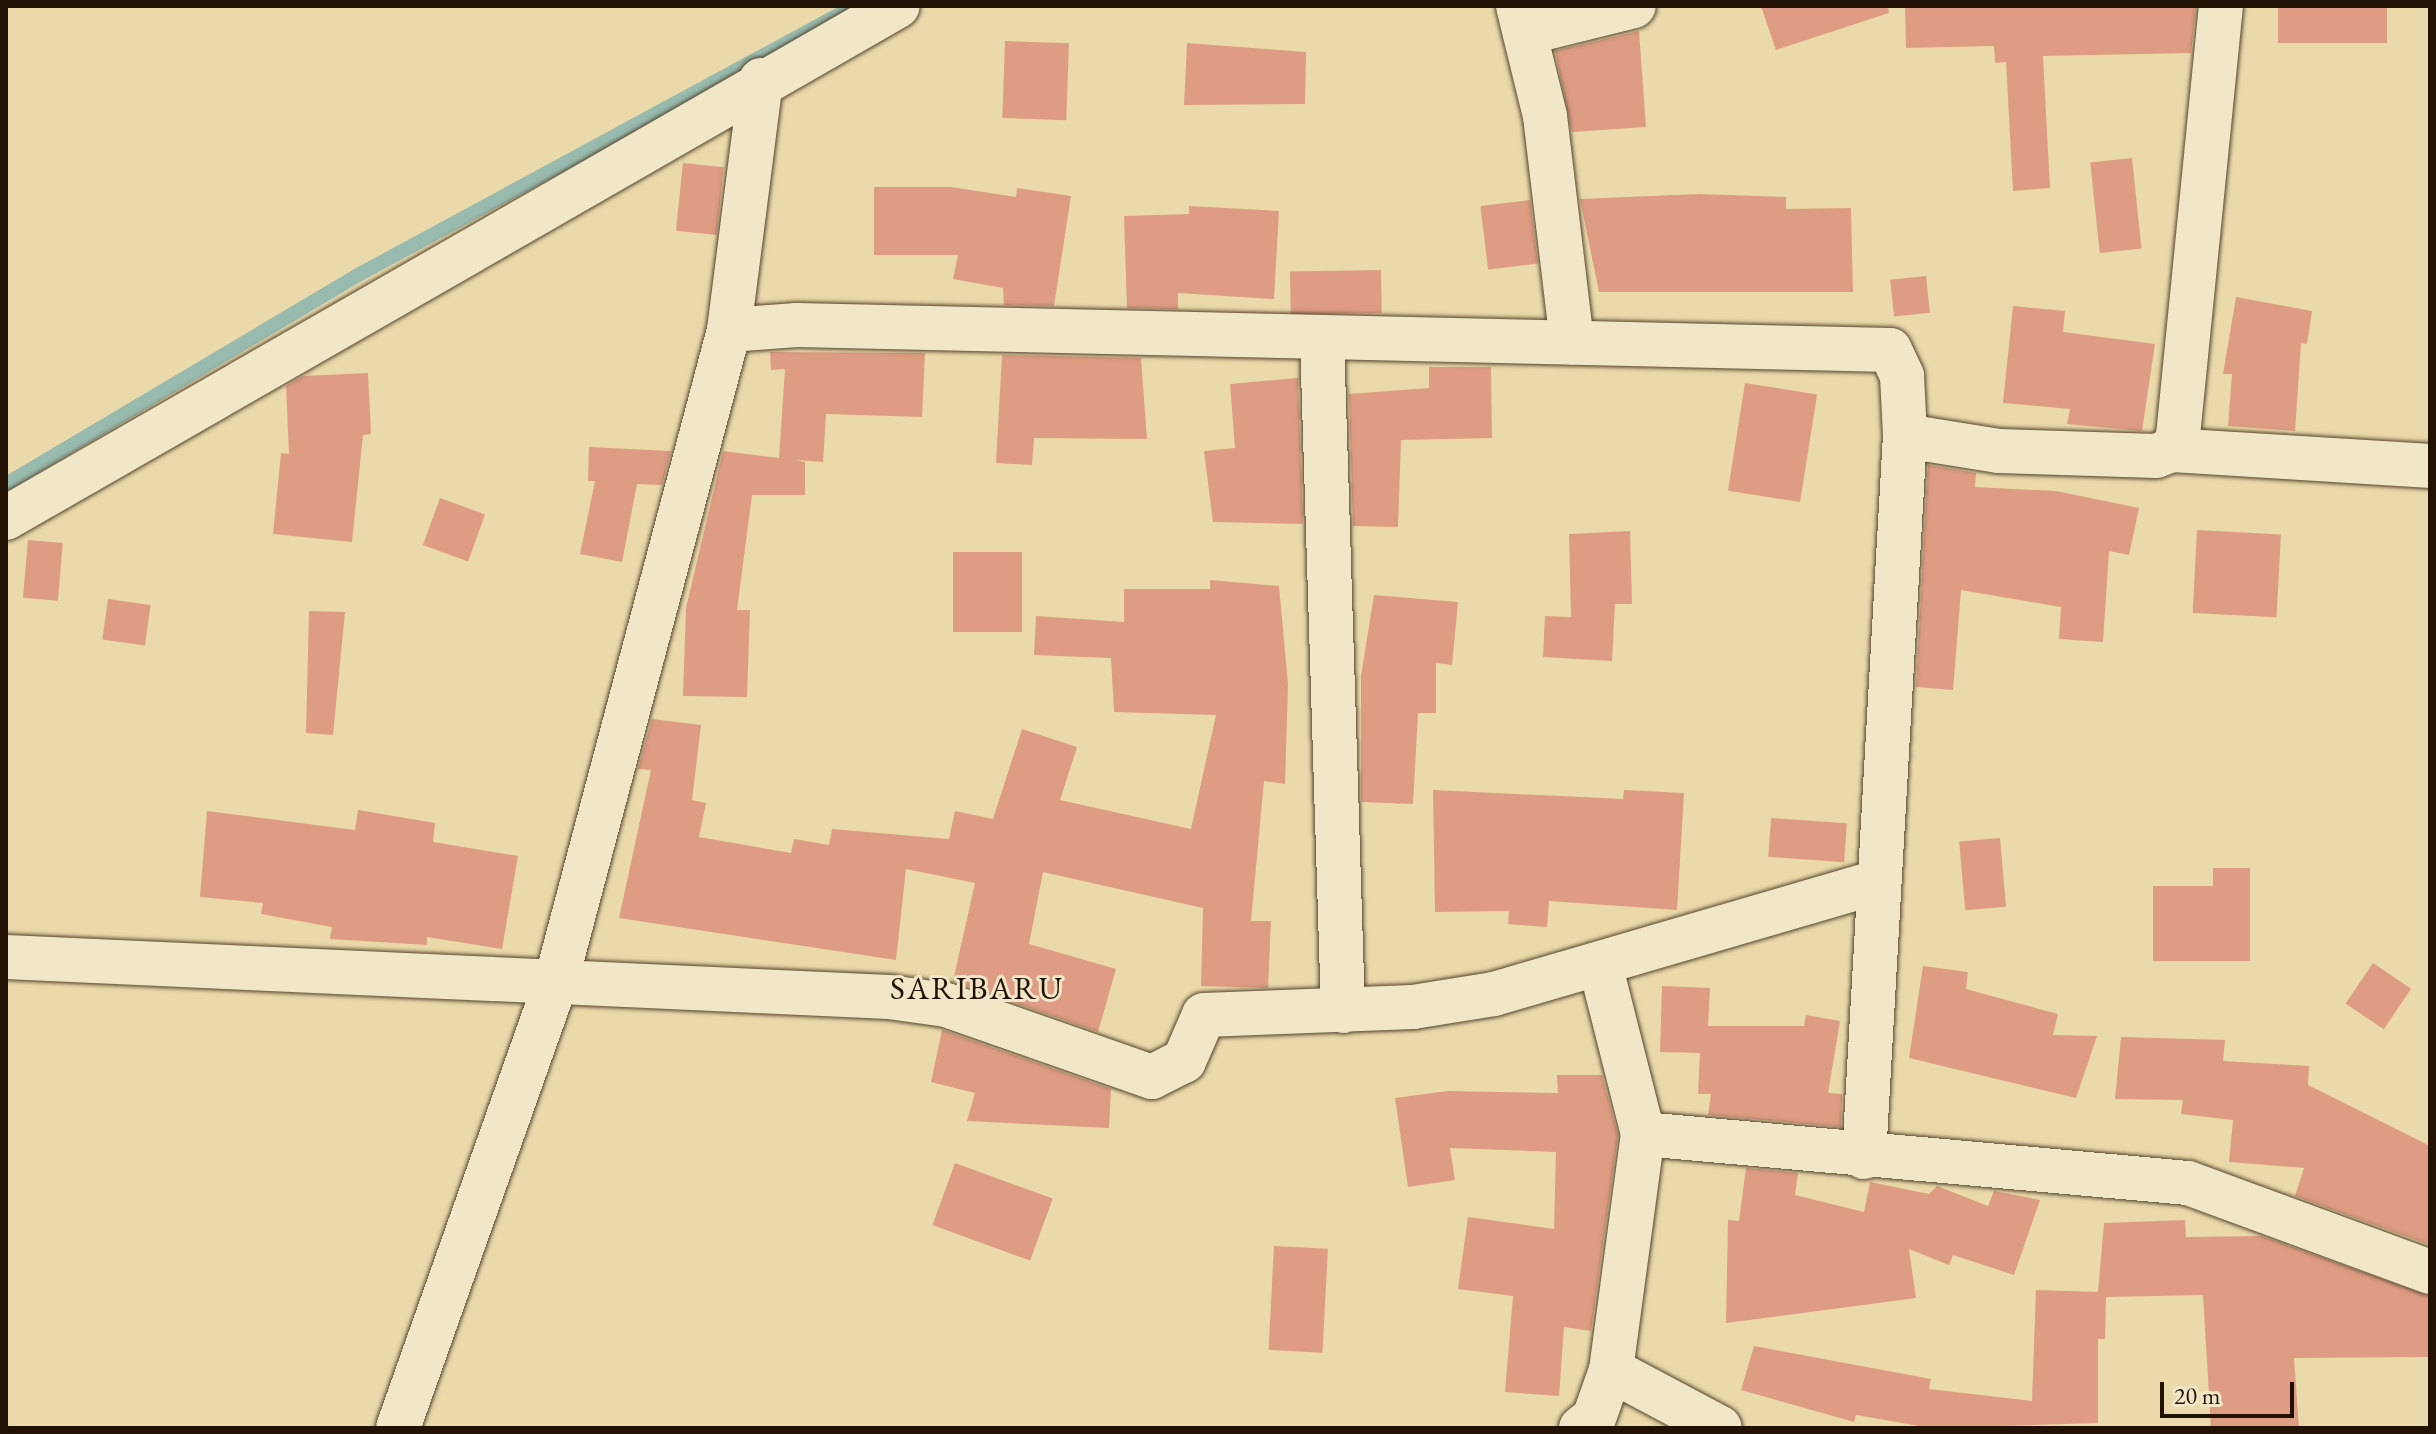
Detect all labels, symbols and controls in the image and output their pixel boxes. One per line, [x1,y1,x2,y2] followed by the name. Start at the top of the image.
[890,969,1064,1007] district label: SARIBARU
[2164,1366,2298,1416] scale bar
[2174,1380,2221,1411] text: 20 m

